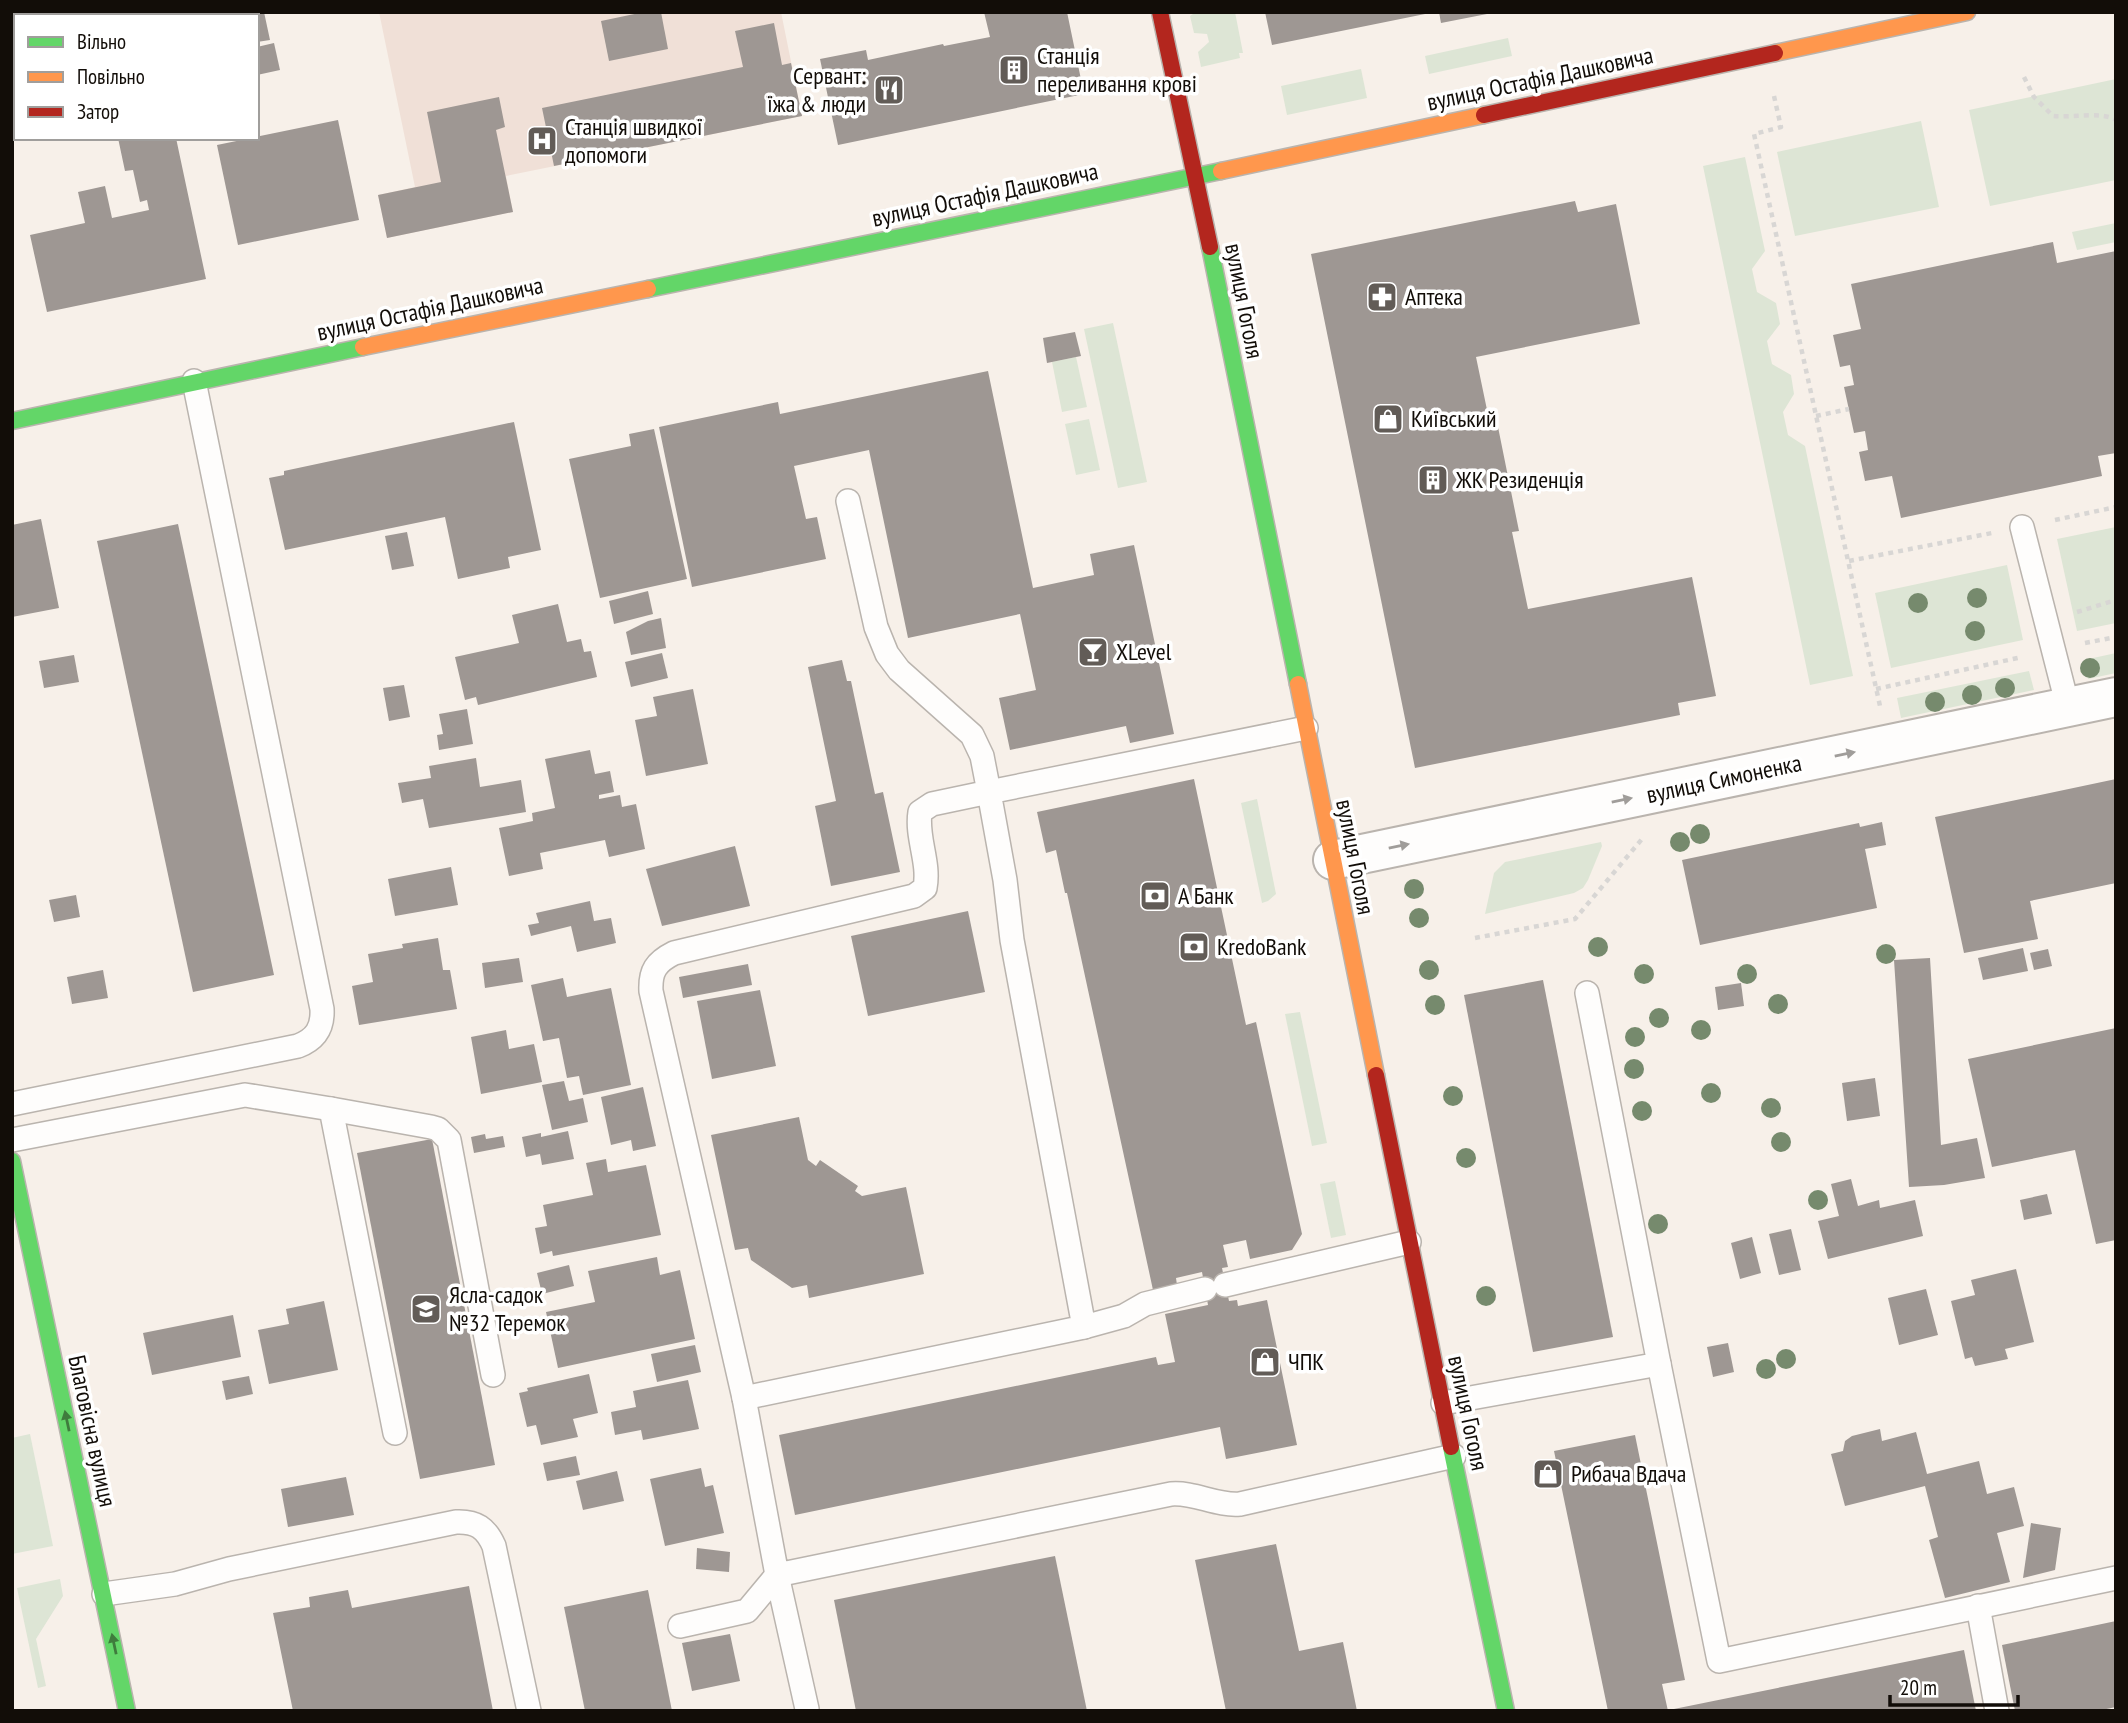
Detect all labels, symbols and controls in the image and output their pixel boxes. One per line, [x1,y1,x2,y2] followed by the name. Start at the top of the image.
[14,14,259,140] legend
[77,28,126,55] text: Вільно
[1424,39,1656,118] street label: вулиця Остафія Дашковича
[1037,40,1197,99] place label: Станція переливання крові
[997,53,1031,87] building icon: Станція переливання крові
[767,60,866,119] place label: Сервант: їжа & люди
[77,63,145,90] text: Повільно
[872,73,906,107] restaurant icon: Сервант: їжа & люди
[77,98,119,125] text: Затор
[565,111,703,170] place label: Станція швидкої допомоги
[525,124,559,158] hospital icon: Станція швидкої допомоги
[869,155,1101,234] street label: вулиця Остафія Дашковича
[1218,241,1271,361] street label: вулиця Гоголя
[314,269,546,348] street label: вулиця Остафія Дашковича
[1365,280,1399,314] pharmacy icon: Аптека
[1405,281,1463,312] place label: Аптека
[1371,402,1405,436] shop icon: Київський
[1411,403,1497,434] place label: Київський
[1416,463,1450,497] building icon: ЖК Резиденція
[1455,464,1584,495] place label: ЖК Резиденція
[1076,635,1110,669] bar icon: XLevel
[1116,636,1172,667] place label: XLevel
[1644,747,1804,810] street label: вулиця Симоненка
[1834,748,1856,759] one-way arrow
[1611,794,1633,805] one-way arrow
[1329,797,1382,917] street label: вулиця Гоголя
[1388,840,1410,851] one-way arrow
[1138,879,1172,913] bank icon: А Банк
[1178,880,1234,911] place label: А Банк
[1177,930,1211,964] bank icon: KredoBank
[1217,931,1307,962] place label: KredoBank
[449,1279,566,1338] place label: Ясла-садок №32 Теремок
[409,1292,443,1326] school or university icon: Ясла-садок №32 Теремок
[1248,1345,1282,1379] shop icon: ЧПК
[1288,1346,1324,1377] place label: ЧПК
[61,1352,124,1510] street label: Благовісна вулиця
[1441,1353,1496,1473] street label: вулиця Гоголя
[62,1410,73,1432] one-way arrow
[1531,1457,1565,1491] shop icon: Рибача Вдача
[1571,1458,1686,1489] place label: Рибача Вдача
[108,1633,119,1655] one-way arrow
[1890,1664,2018,1708] scale bar
[1900,1674,1937,1701] text: 20 m

